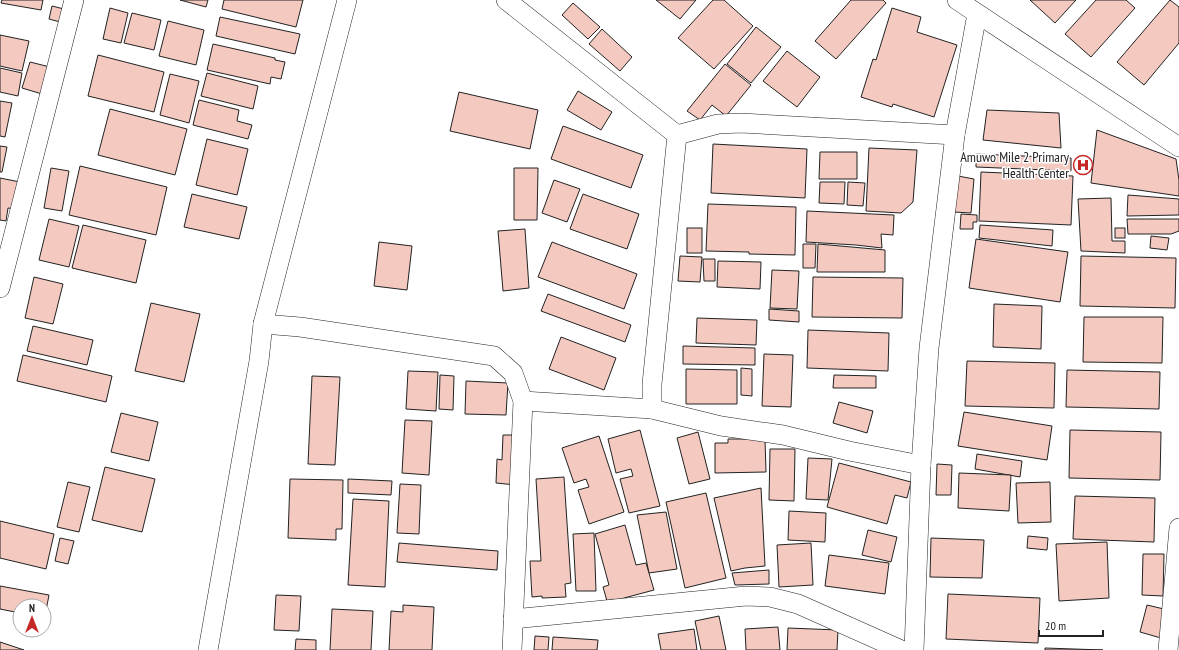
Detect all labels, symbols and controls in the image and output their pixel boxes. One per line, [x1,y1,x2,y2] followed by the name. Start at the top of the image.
[960,148,1070,182] place label: Amuwo Mile 2 Primary Health Center
[1072,154,1094,176] hospital icon: Amuwo Mile 2 Primary Health Center
[12,598,52,638] north arrow
[29,601,35,615] text: N
[1039,612,1103,638] scale bar
[1045,618,1066,633] text: 20 m

